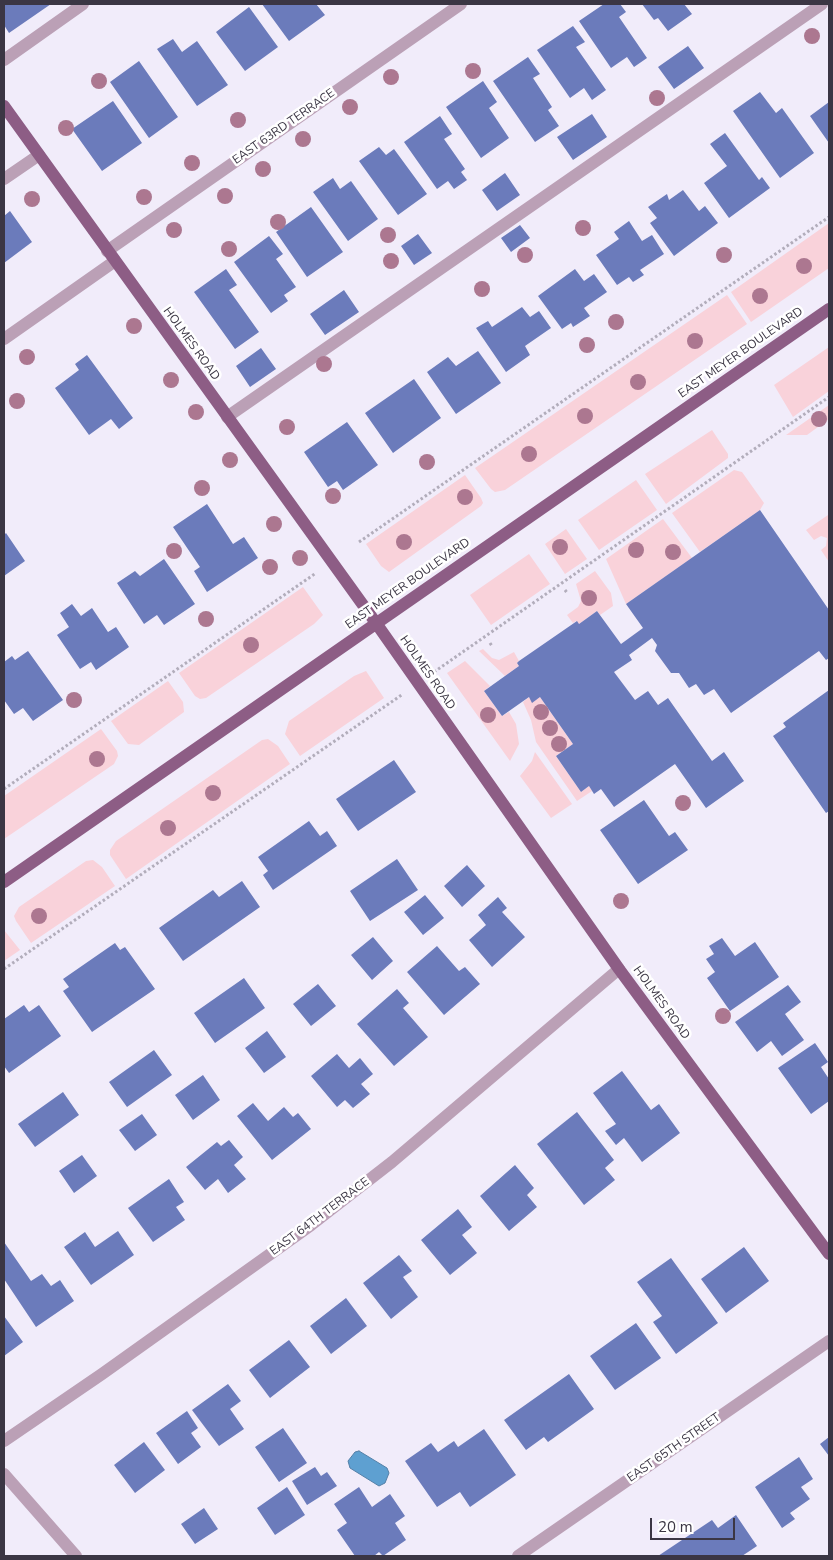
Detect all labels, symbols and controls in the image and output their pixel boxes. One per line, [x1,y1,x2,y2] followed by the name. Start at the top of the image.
[230,86,338,168] street label: EAST 63RD TERRACE
[160,305,222,383] street label: HOLMES ROAD
[676,305,806,401] street label: EAST MEYER BOULEVARD
[343,536,473,632] street label: EAST MEYER BOULEVARD
[396,633,458,713] street label: HOLMES ROAD
[630,964,692,1042] street label: HOLMES ROAD
[267,1175,373,1259] street label: EAST 64TH TERRACE
[625,1410,723,1486] street label: EAST 65TH STREET
[653,1508,738,1540] scale bar
[658,1517,693,1537] text: 20 m

